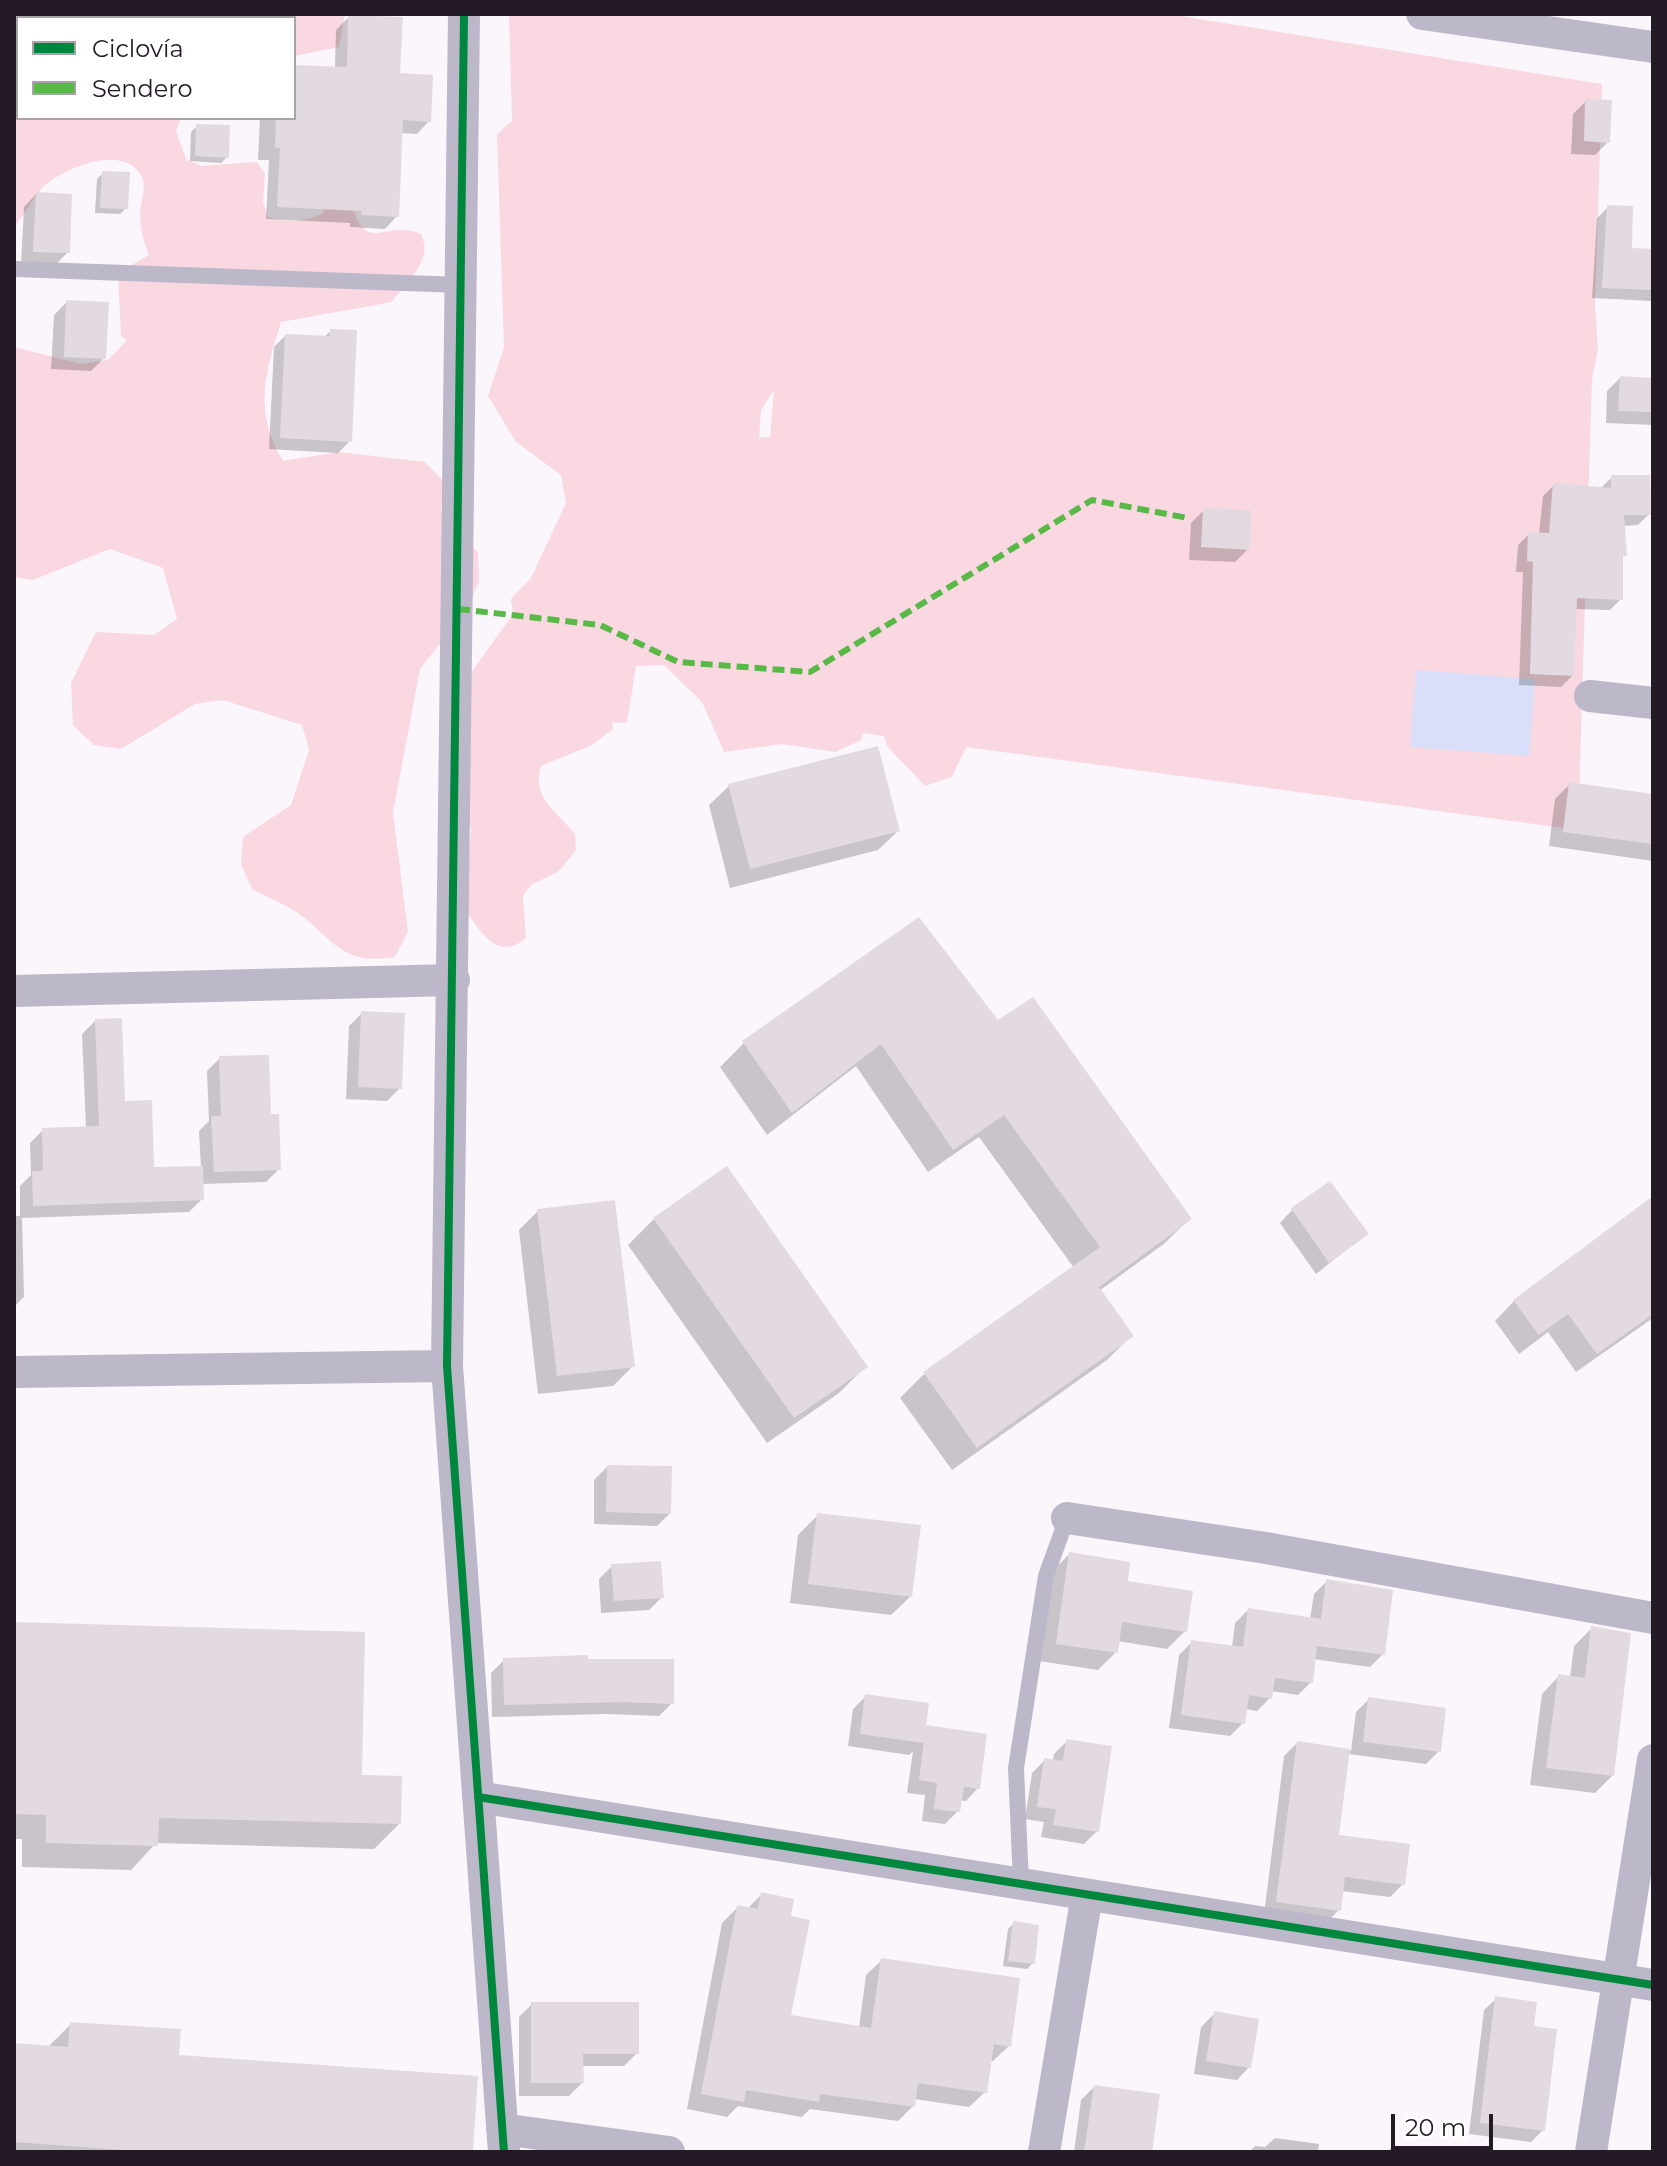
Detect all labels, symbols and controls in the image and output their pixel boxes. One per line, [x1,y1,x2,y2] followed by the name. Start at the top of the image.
[16,16,296,120] legend
[92,34,184,63] text: Ciclovía
[92,74,193,103] text: Sendero
[1395,2098,1497,2148] scale bar
[1405,2113,1466,2142] text: 20 m

